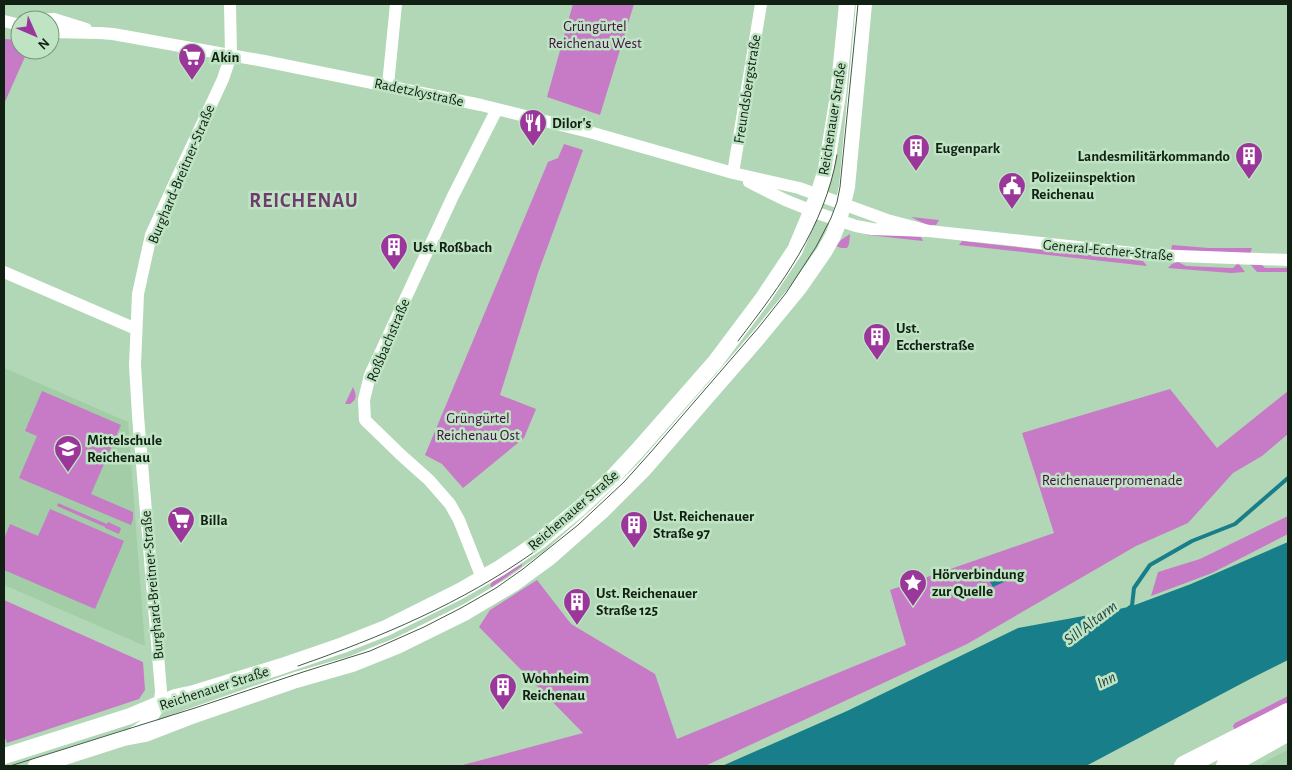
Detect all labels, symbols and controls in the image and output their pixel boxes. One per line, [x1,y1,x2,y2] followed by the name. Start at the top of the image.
[10,10,60,60] north arrow
[548,19,642,51] park label: Grüngürtel Reichenau West
[731,33,764,145] street label: Freundsbergstraße
[35,35,52,52] text: N
[177,42,207,81] supermarket icon: Akin
[211,50,239,65] place label: Akin
[816,61,849,177] street label: Reichenauer Straße
[373,76,465,109] street label: Radetzkystraße
[145,102,218,246] street label: Burghard-Breitner-Straße
[518,108,548,147] restaurant icon: Dilor's
[552,116,591,131] place label: Dilor's
[901,133,931,172] building icon: Eugenpark
[935,141,1001,156] place label: Eugenpark
[1234,141,1264,180] building icon: Landesmilitärkommando
[1078,149,1230,164] place label: Landesmilitärkommando
[1031,170,1135,202] place label: Polizeiinspektion Reichenau
[997,171,1027,210] public building icon: Polizeiinspektion Reichenau
[249,191,359,211] district label: REICHENAU
[379,232,409,271] building icon: Ust. Roßbach
[1042,237,1174,264] street label: General-Eccher-Straße
[413,240,492,255] place label: Ust. Roßbach
[364,296,413,384] street label: Roßbachstraße
[896,321,974,353] place label: Ust. Eccherstraße
[862,322,892,361] building icon: Ust. Eccherstraße
[436,411,520,443] park label: Grüngürtel Reichenau Ost
[87,433,162,465] place label: Mittelschule Reichenau
[53,434,83,473] school or university icon: Mittelschule Reichenau
[525,467,621,553] street label: Reichenauer Straße
[1042,473,1182,488] park label: Reichenauerpromenade
[166,505,196,544] supermarket icon: Billa
[653,509,755,541] place label: Ust. Reichenauer Straße 97
[139,510,166,660] street label: Burghard-Breitner-Straße
[619,510,649,549] building icon: Ust. Reichenauer Straße 97
[200,513,228,528] place label: Billa
[932,567,1025,599] place label: Hörverbindung zur Quelle
[898,568,928,607] place icon: Hörverbindung zur Quelle
[596,586,698,618] place label: Ust. Reichenauer Straße 125
[562,587,592,626] building icon: Ust. Reichenauer Straße 125
[1061,598,1120,648] water label: Sill Altarm
[158,664,271,713] street label: Reichenauer Straße
[1094,669,1118,691] water label: Inn
[522,671,589,703] place label: Wohnheim Reichenau
[488,672,518,711] building icon: Wohnheim Reichenau

